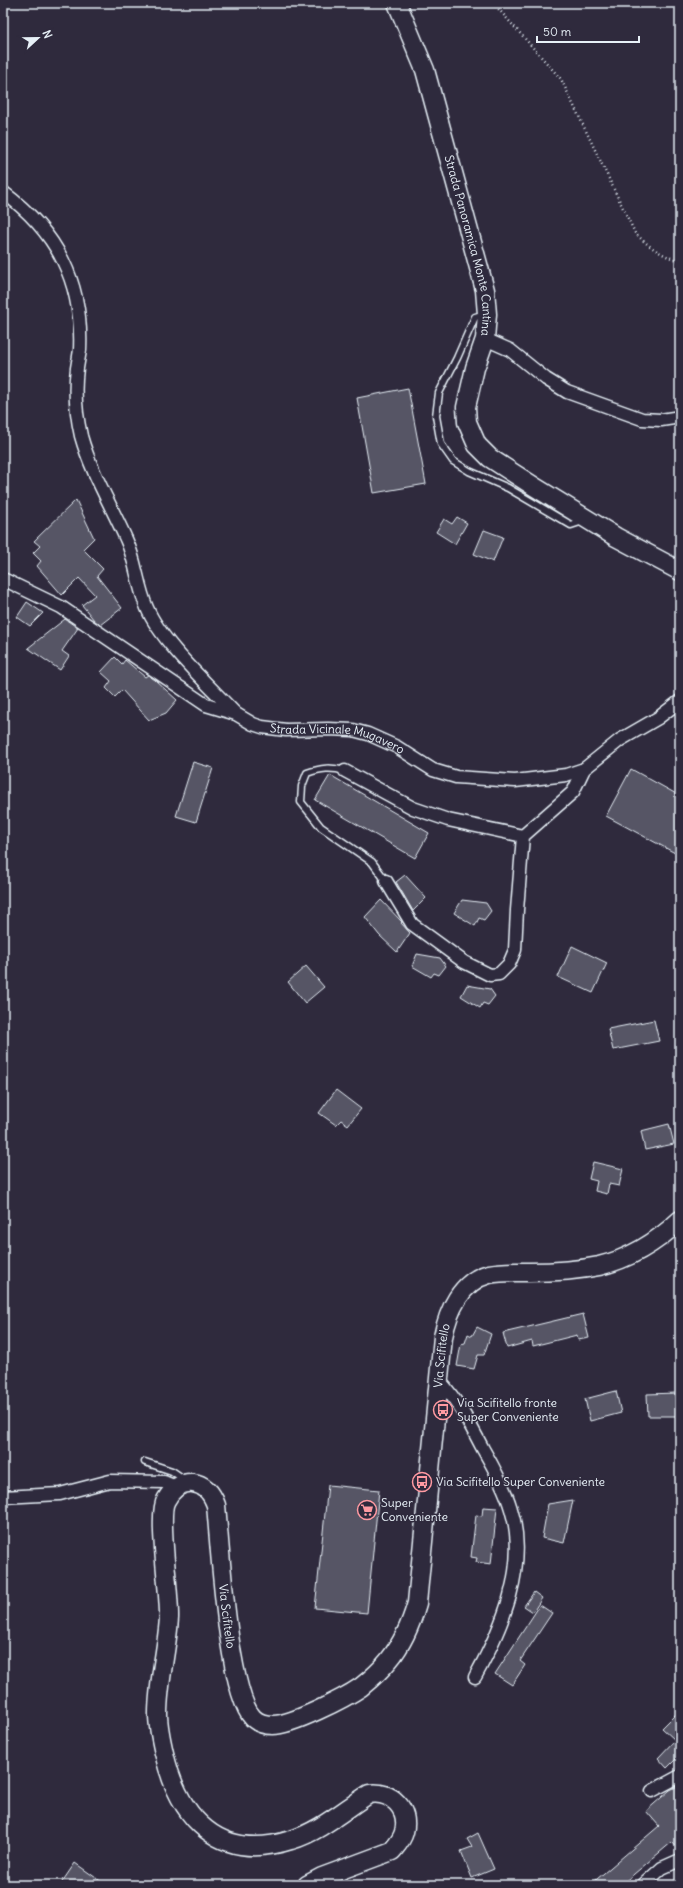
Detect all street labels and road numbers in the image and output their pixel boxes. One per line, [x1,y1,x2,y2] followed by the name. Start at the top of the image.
[442,153,495,337] street label: Strada Panoramica Monte Cantina
[269,720,408,757] street label: Strada Vicinale Mugavero
[430,1321,453,1388] street label: Via Scifitello
[216,1583,239,1650] street label: Via Scifitello

